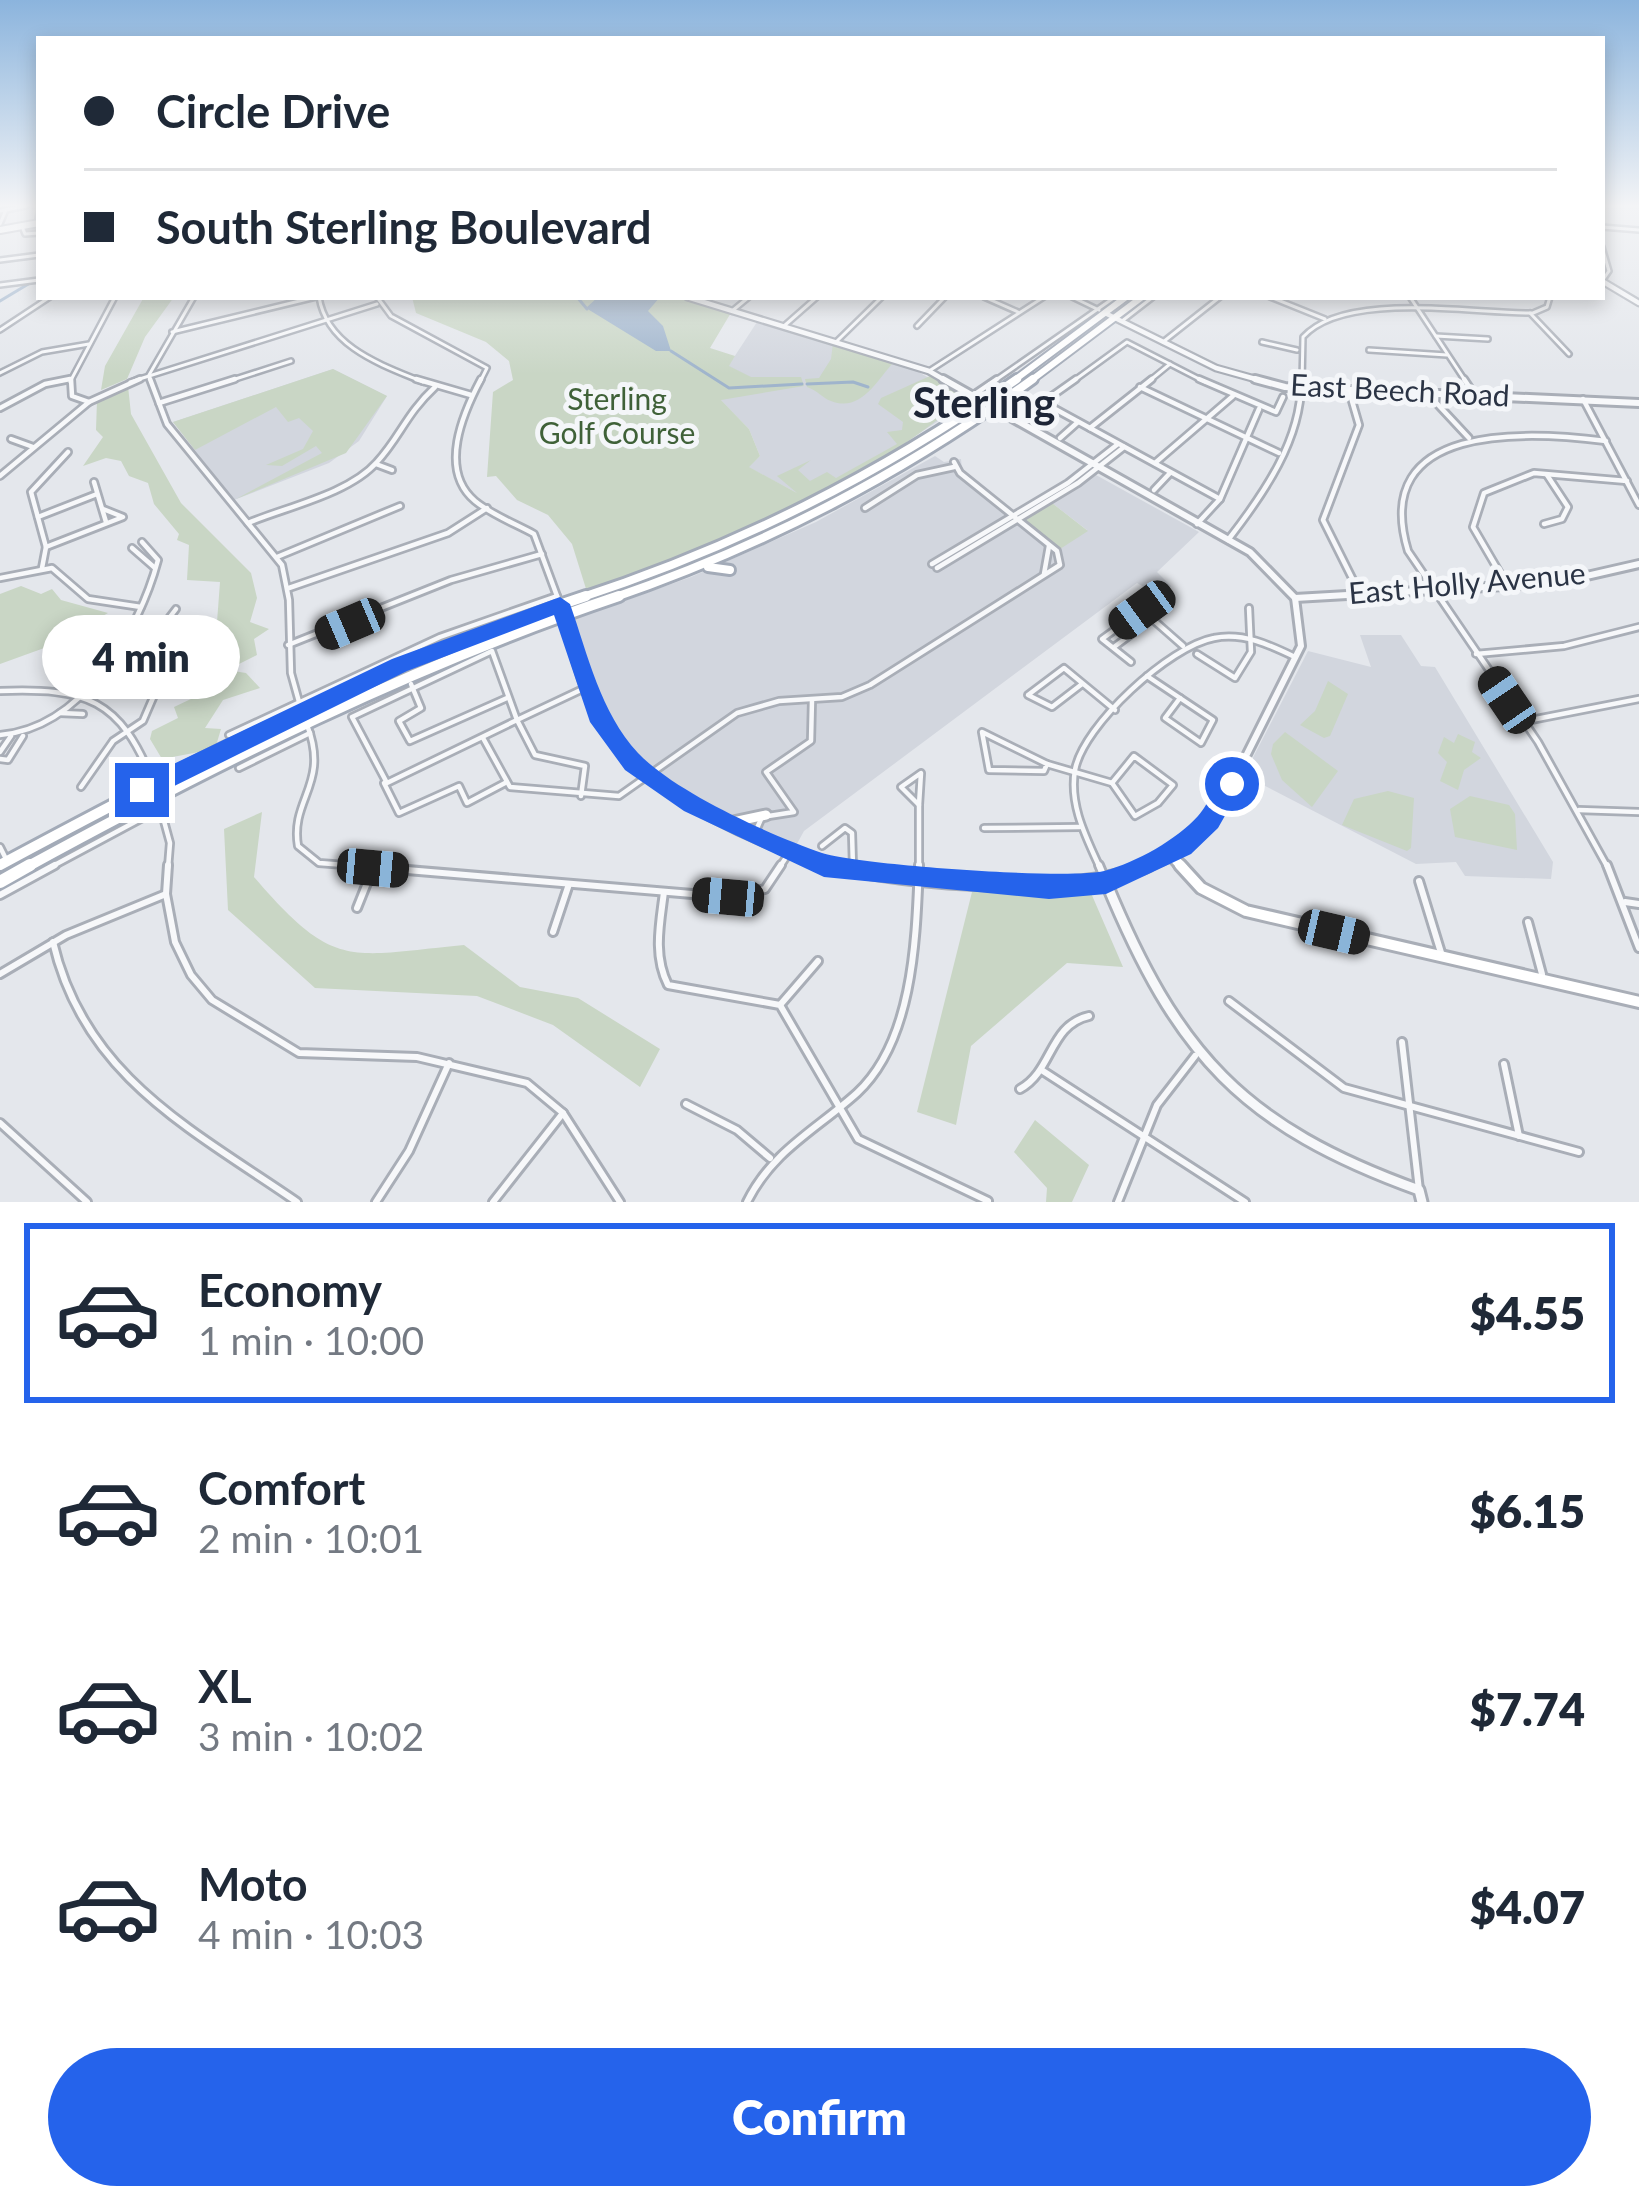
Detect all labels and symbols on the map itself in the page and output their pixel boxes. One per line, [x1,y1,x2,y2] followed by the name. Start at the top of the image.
[1290,365,1511,413] street label: East Beech Road
[913,377,1055,427] district label: Sterling
[539,380,695,450] park label: Sterling Golf Course
[1347,554,1587,610] street label: East Holly Avenue
[1102,574,1182,646] car
[310,593,390,655] car
[43,616,241,700] callout: 4 min
[1472,660,1542,740] car
[1205,757,1259,811] route start
[115,763,169,817] route end
[336,847,410,889] car
[691,876,765,918] car
[1295,906,1373,958] car

